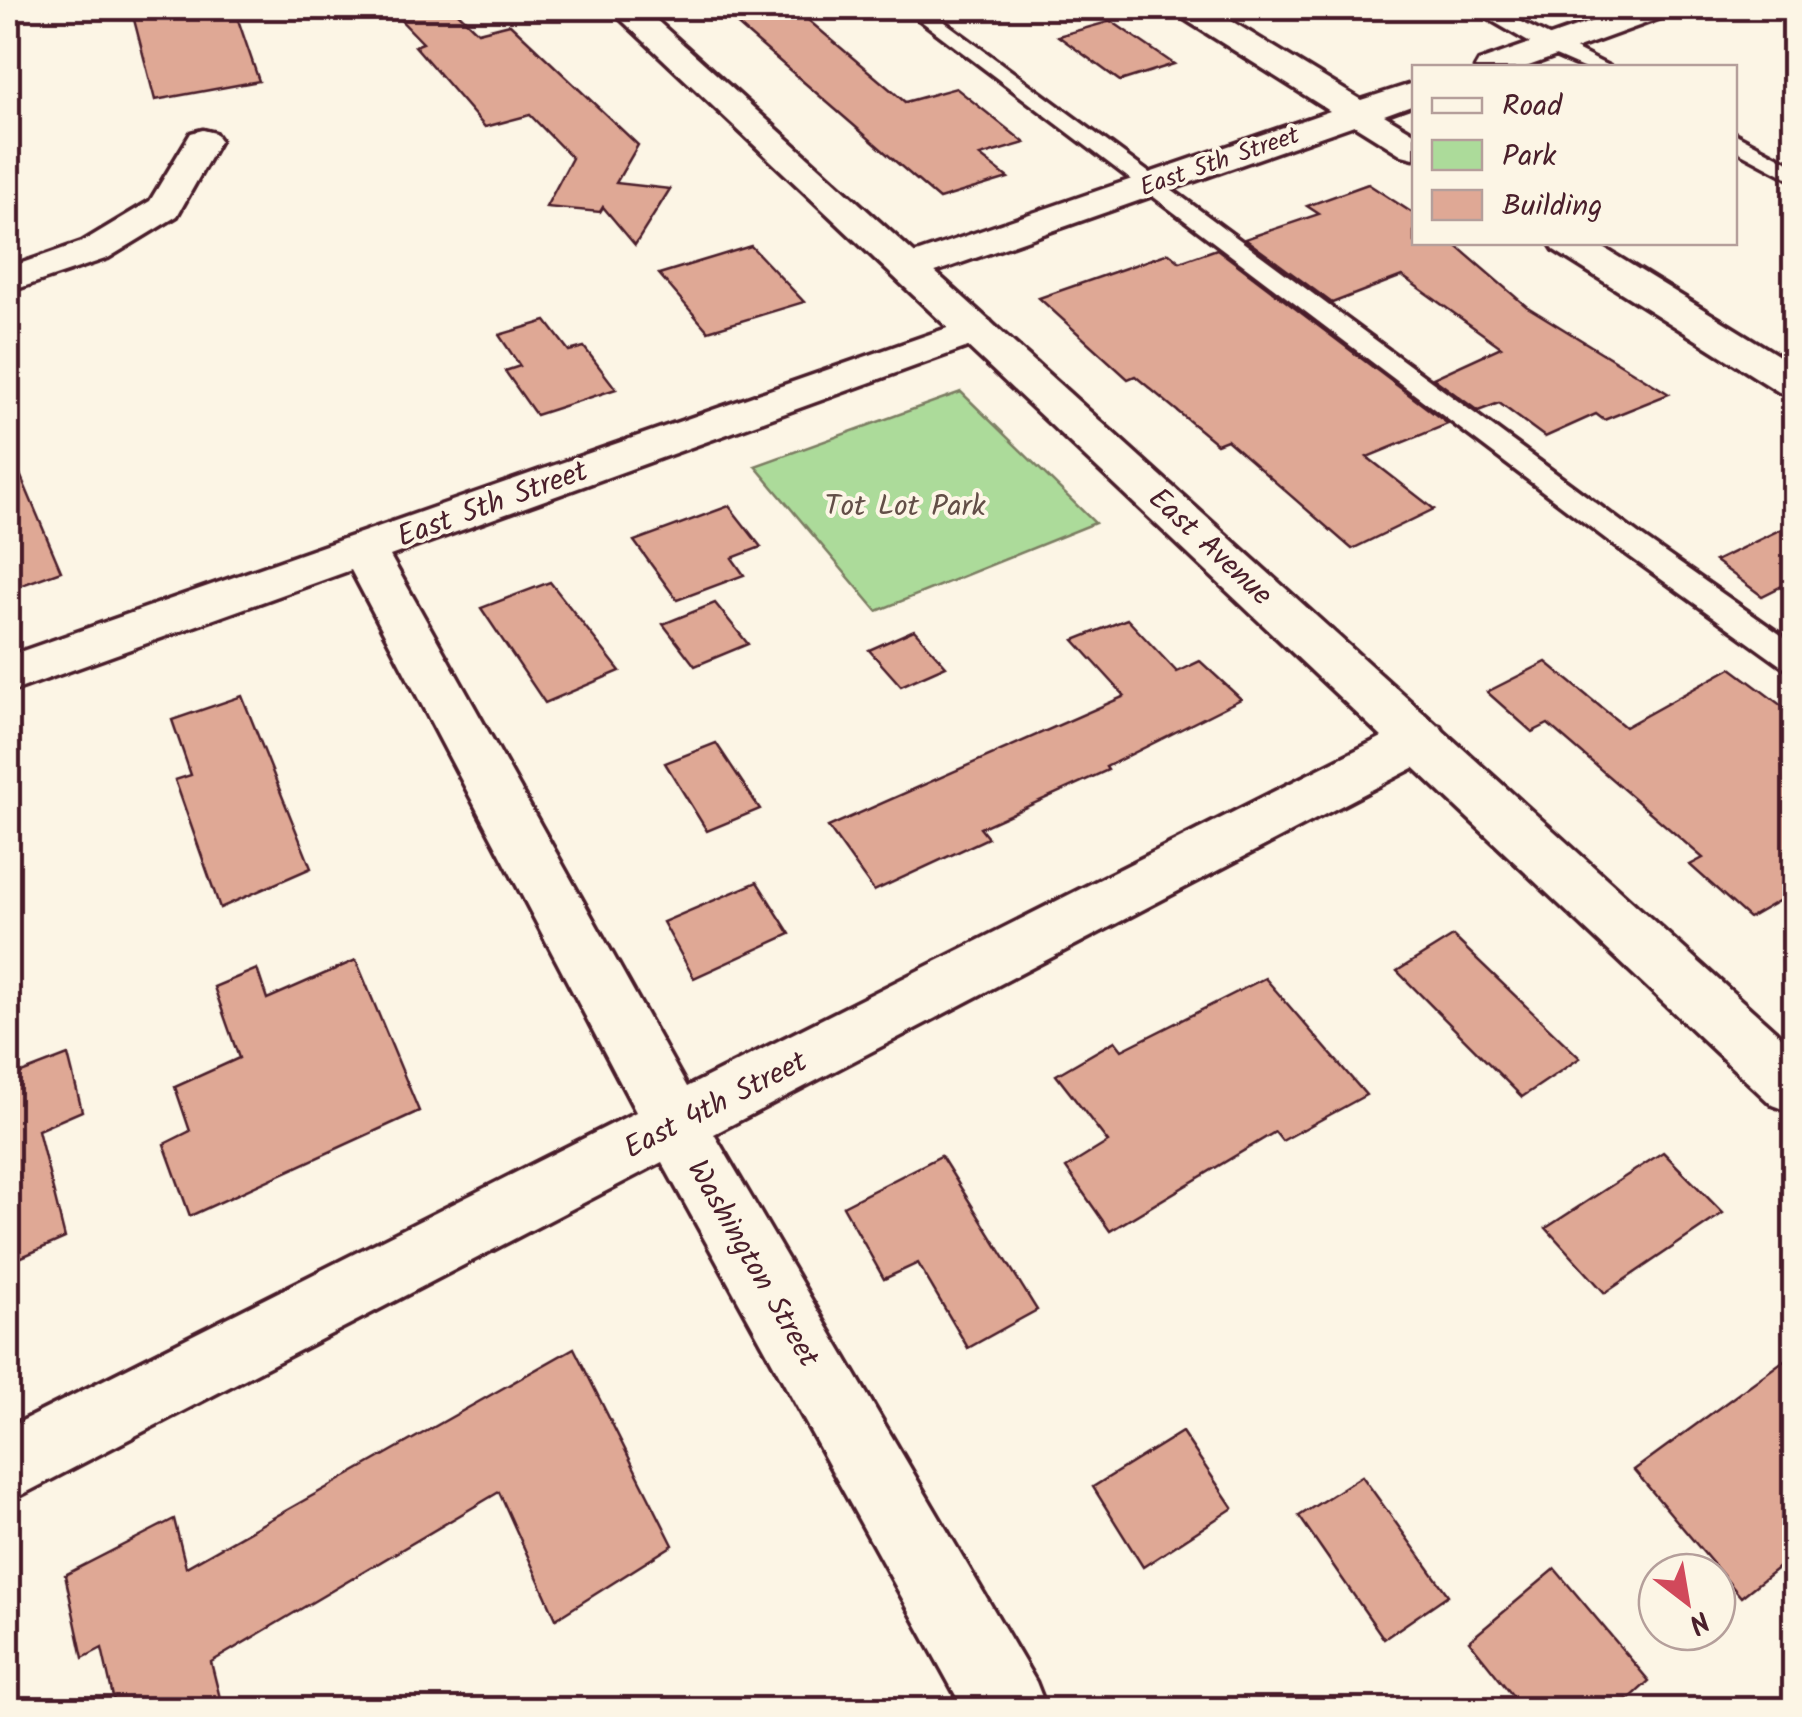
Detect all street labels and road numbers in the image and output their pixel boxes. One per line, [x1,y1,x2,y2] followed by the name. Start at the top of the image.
[1134,116,1305,208] street label: East 5th Street
[391,448,595,562] street label: East 5th Street
[1136,477,1283,618] street label: East Avenue
[616,1039,816,1173] street label: East 4th Street
[673,1151,832,1377] street label: Washington Street

